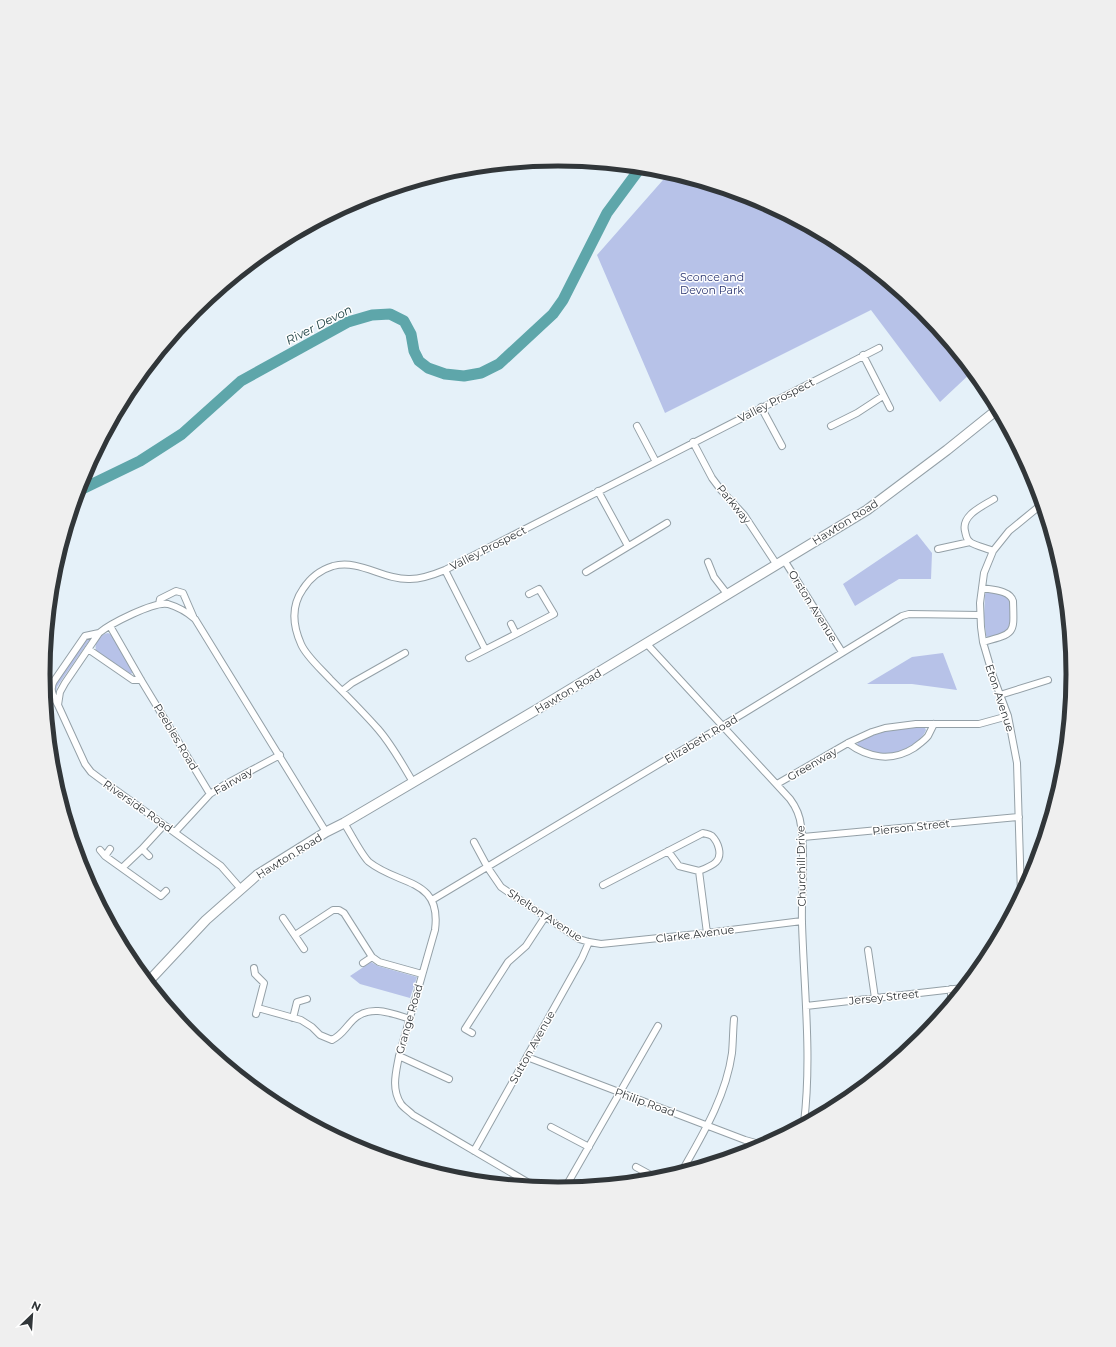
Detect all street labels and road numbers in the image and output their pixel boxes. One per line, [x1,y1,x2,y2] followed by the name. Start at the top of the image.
[735,374,817,425] street label: Valley Prospect
[714,482,754,527] street label: Parkway
[809,496,881,548] street label: Hawton Road
[447,522,529,573] street label: Valley Prospect
[785,568,841,645] street label: Orston Avenue
[982,662,1018,734] street label: Eton Avenue
[532,666,604,716] street label: Hawton Road
[151,701,201,773] street label: Peebles Road
[662,712,740,766] street label: Elizabeth Road
[785,744,839,784] street label: Greenway
[211,764,255,798] street label: Fairway
[100,777,176,835] street label: Riverside Road
[872,816,951,838] street label: Pierson Street
[793,825,809,907] street label: Churchill Drive
[253,830,325,882] street label: Hawton Road
[505,886,585,945] street label: Shelton Avenue
[655,922,735,946] street label: Clarke Avenue
[392,982,426,1056] street label: Grange Road
[847,986,920,1008] street label: Jersey Street
[506,1008,558,1086] street label: Sutton Avenue
[613,1085,677,1119] street label: Philip Road

